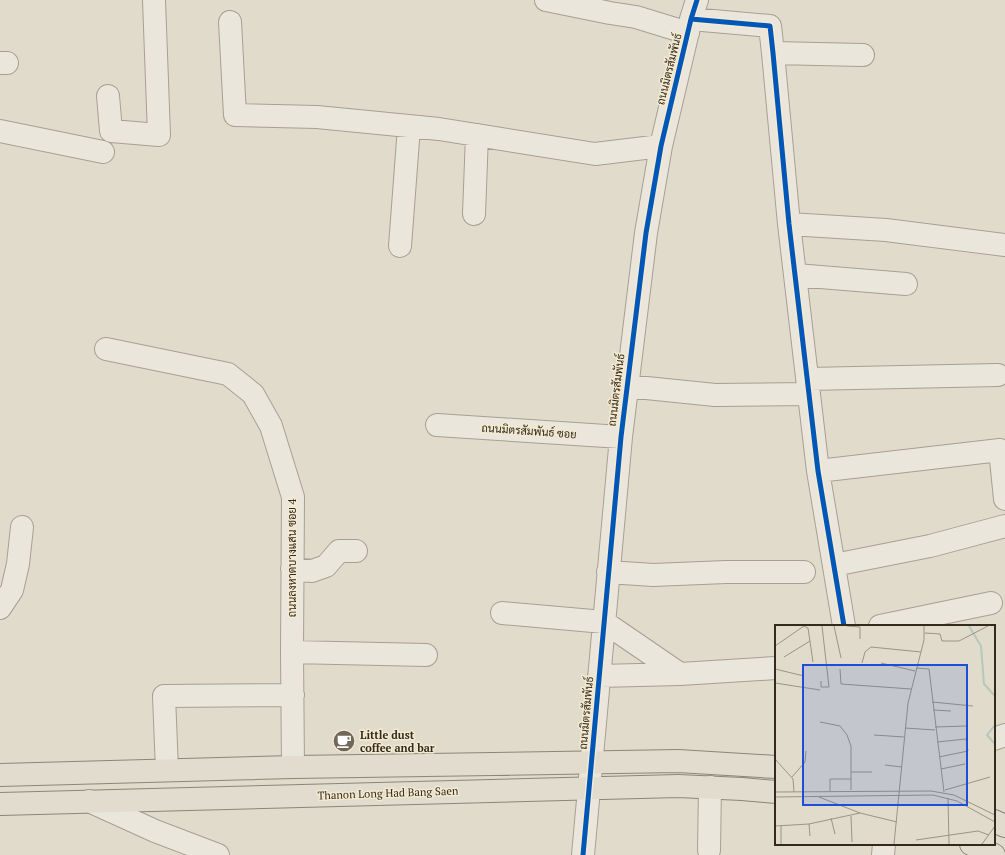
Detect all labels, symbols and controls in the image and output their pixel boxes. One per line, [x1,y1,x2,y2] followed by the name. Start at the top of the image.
[652,32,685,106] street label: ถนนมิตรสัมพันธ์
[604,353,627,427] street label: ถนนมิตรสัมพันธ์
[481,420,577,441] street label: ถนนมิตรสัมพันธ์ ซอย
[285,499,299,617] street label: ถนนลงหาดบางแสน ซอย 4
[775,625,995,845] inset map
[575,676,596,750] street label: ถนนมิตรสัมพันธ์
[331,728,357,754] cafe icon: Little dust coffee and bar
[360,728,435,755] place label: Little dust coffee and bar
[317,784,459,802] street label: Thanon Long Had Bang Saen

